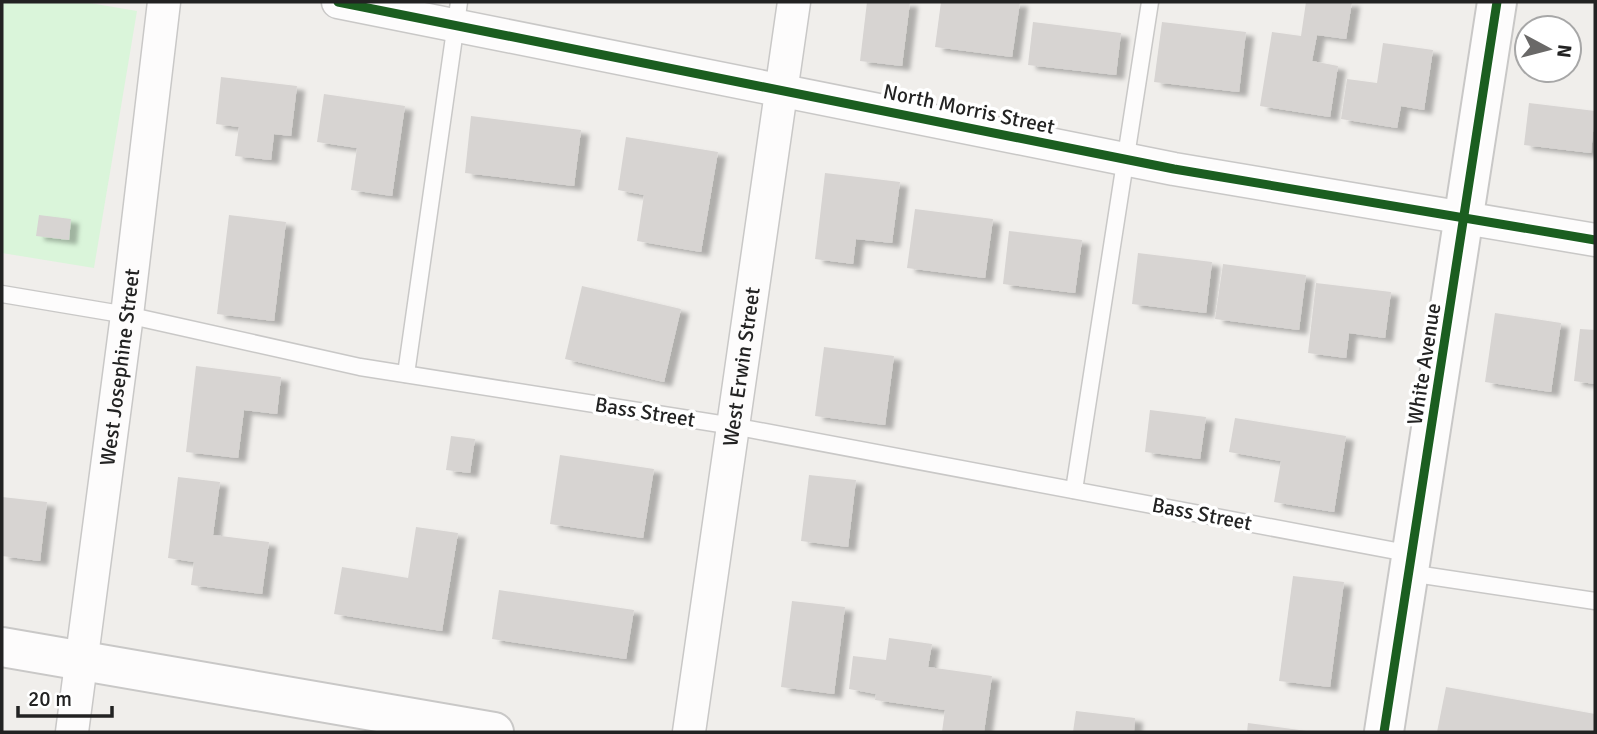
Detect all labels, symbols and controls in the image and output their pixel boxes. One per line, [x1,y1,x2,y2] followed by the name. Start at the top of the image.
[1513,14,1583,84] north arrow
[1551,43,1577,59] text: N
[881,78,1057,140] street label: North Morris Street
[94,267,145,467] street label: West Josephine Street
[717,285,766,448] street label: West Erwin Street
[1402,301,1446,427] street label: White Avenue
[593,391,697,433] street label: Bass Street
[1150,492,1254,536] street label: Bass Street
[18,674,112,718] scale bar
[28,686,72,712] text: 20 m

